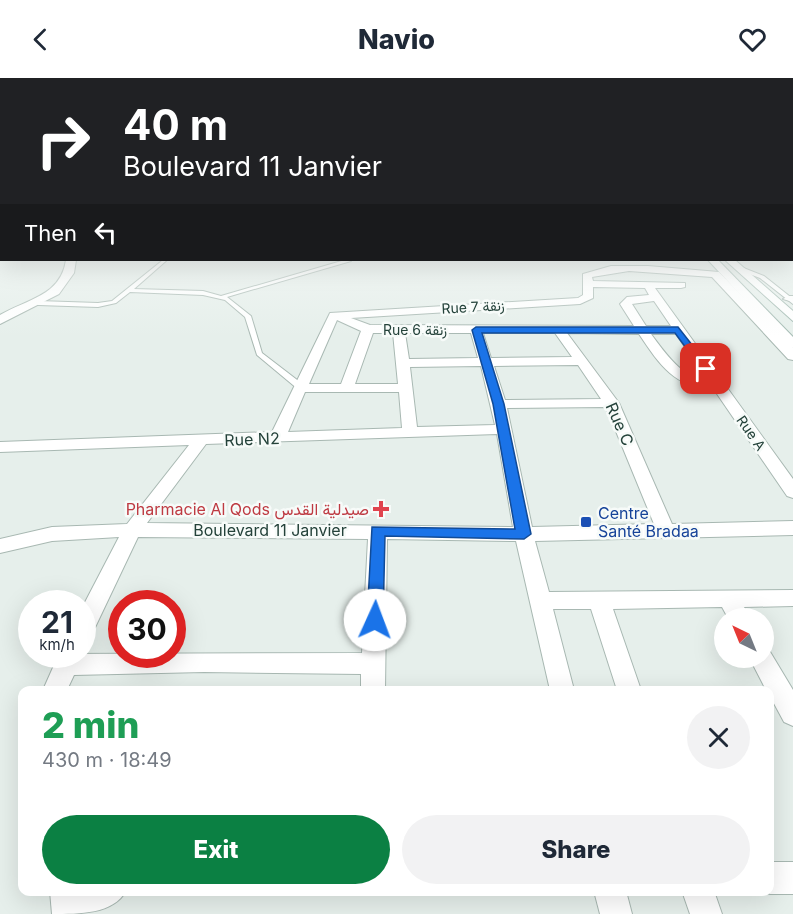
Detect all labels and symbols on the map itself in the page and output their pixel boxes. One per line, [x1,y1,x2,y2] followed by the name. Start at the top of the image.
[441,296,505,318] street label: Rue 7 زنقة
[383,321,447,339] street label: Rue 6 زنقة
[680,343,731,394] pin
[602,399,638,449] street label: Rue C
[733,412,770,454] street label: Rue A
[224,428,280,450] street label: Rue N2
[126,499,369,520] place label: Pharmacie Al Qods صيدلية القدس
[374,502,388,516] marker: Pharmacie Al Qods صيدلية القدس
[598,503,699,541] place label: Centre Santé Bradaa
[579,515,593,529] marker: Centre Santé Bradaa
[193,520,347,540] street label: Boulevard 11 Janvier
[343,588,407,652] position arrow
[108,590,186,668] speed limit sign: 30
[714,608,774,668] north arrow

